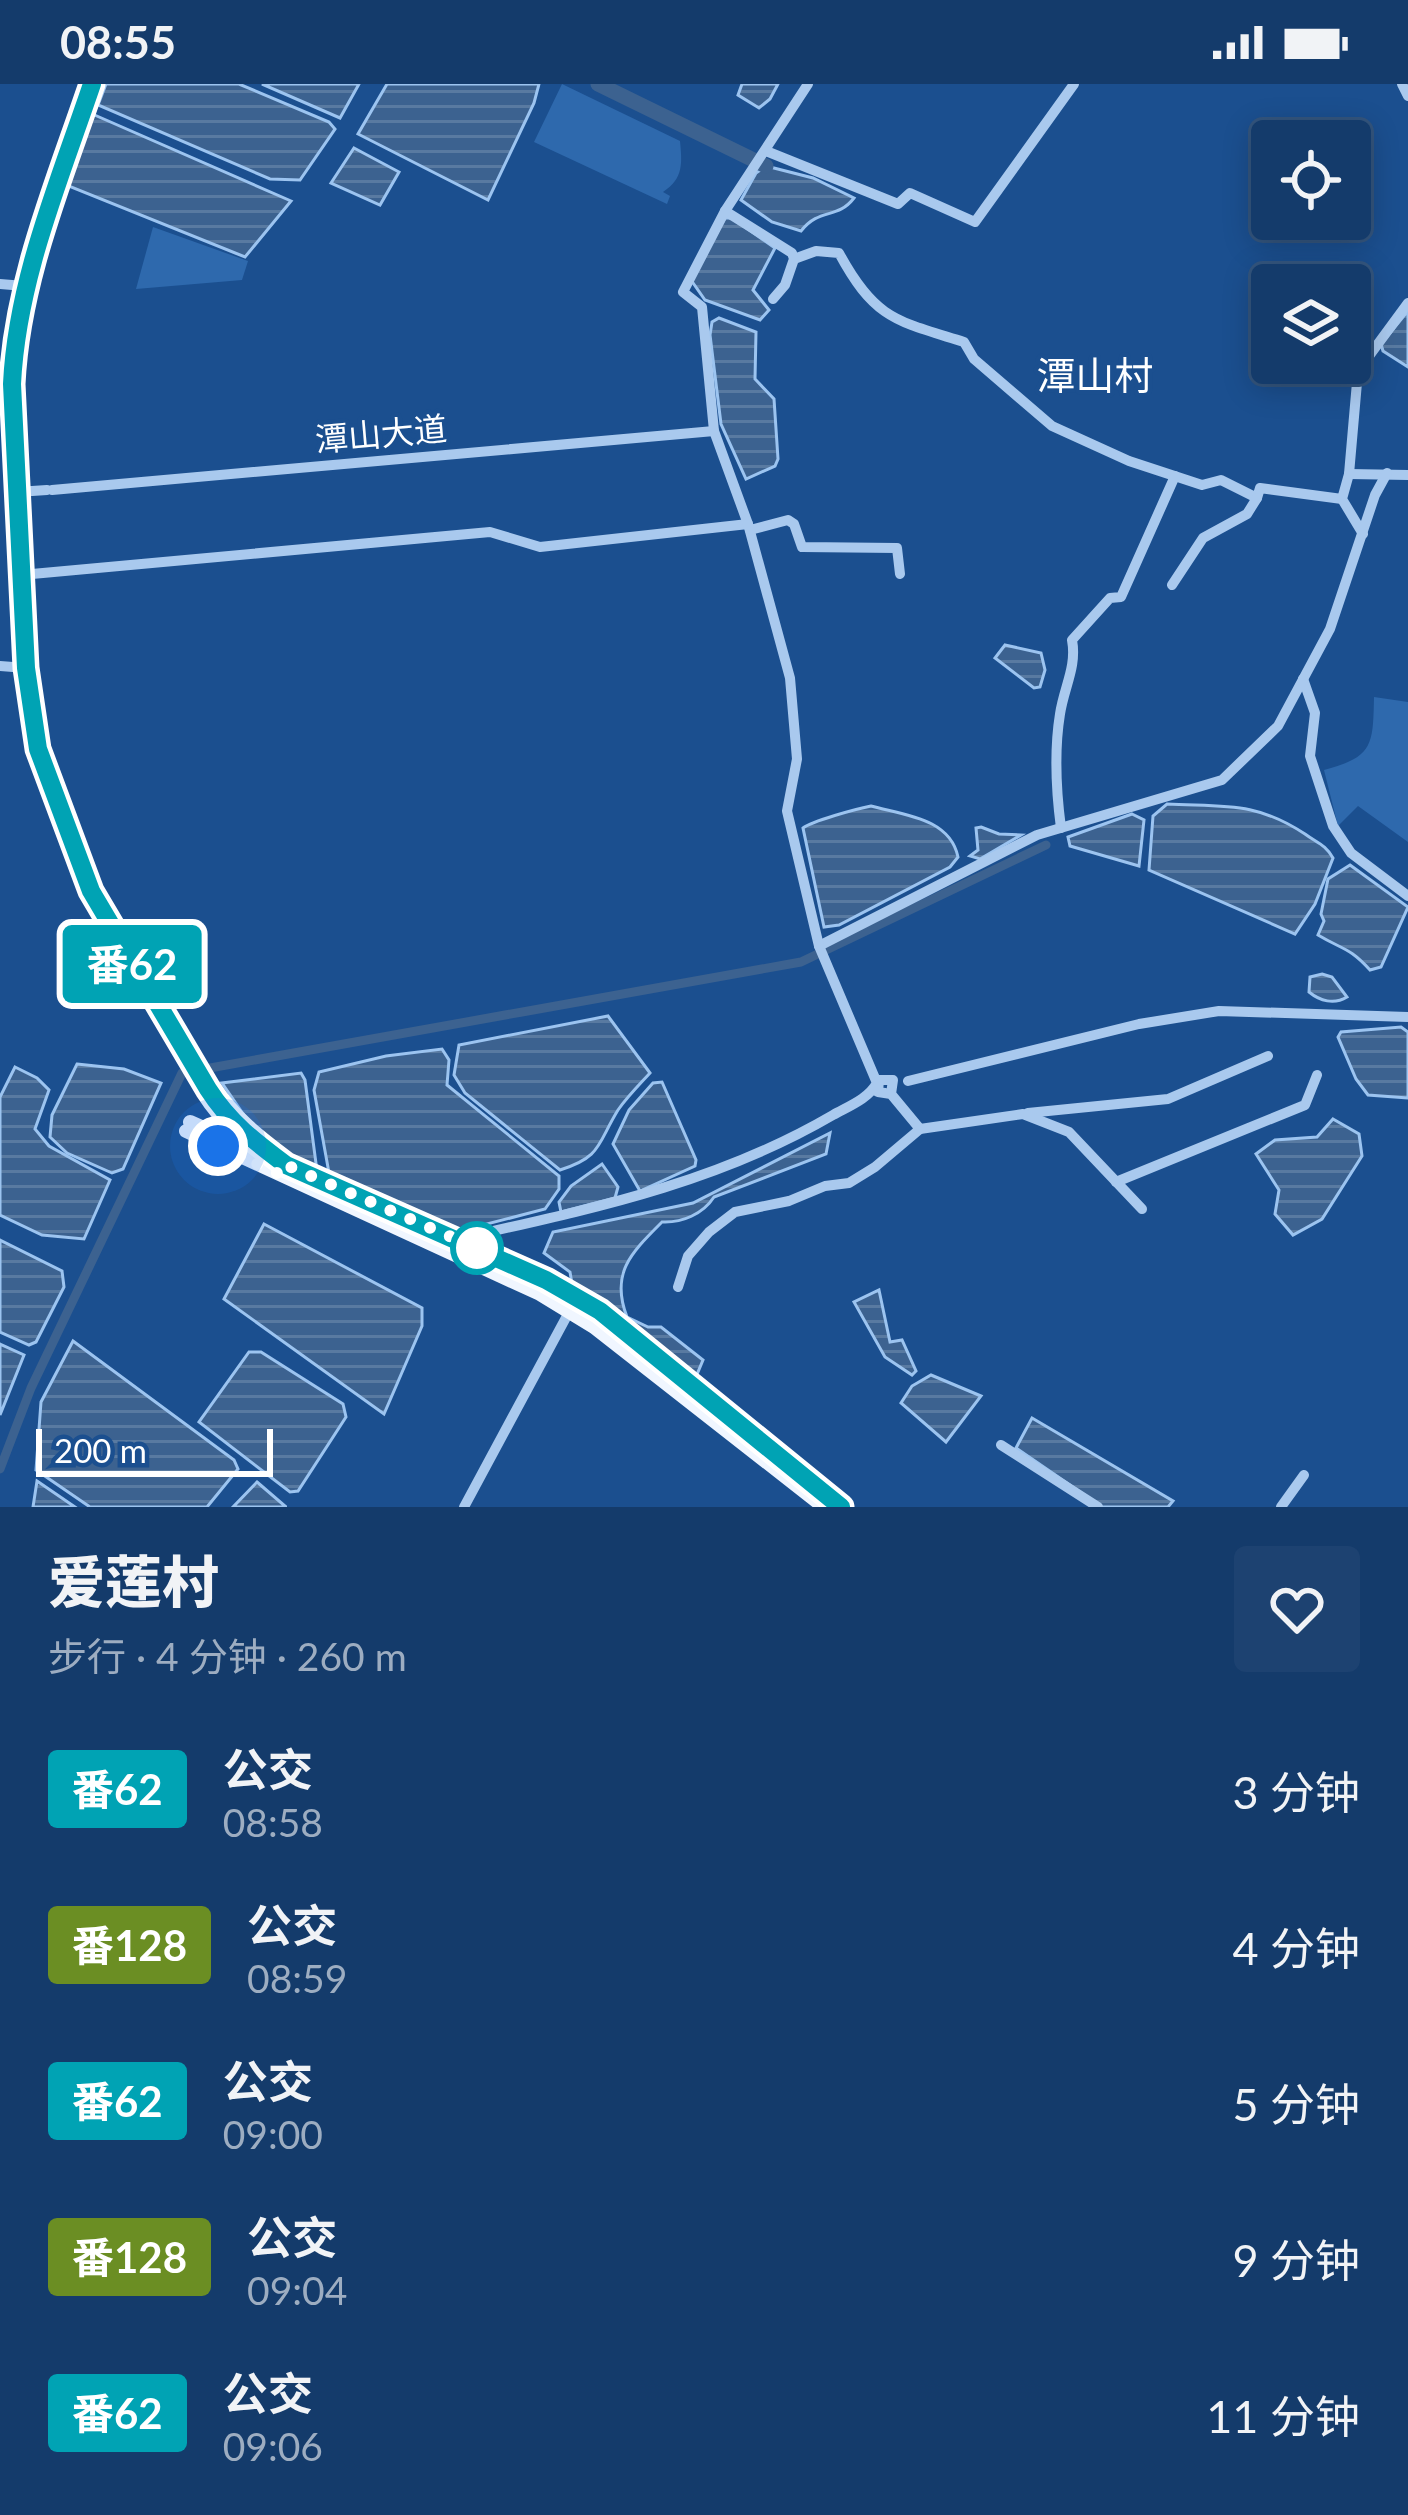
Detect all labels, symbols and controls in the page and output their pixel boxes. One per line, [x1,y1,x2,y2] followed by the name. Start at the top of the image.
[60,15,176,69] text: 08:55
[1251,120,1371,384] map controls
[1251,120,1371,240] button: locate
[1251,264,1371,384] button: layers
[1036,352,1154,398] district label: 潭山村
[313,407,448,459] street label: 潭山大道
[63,925,201,1003] line badge: 番62
[87,939,177,989] text: 番62
[188,1116,248,1176] your location
[452,1223,502,1273] unlabelled marker
[36,1423,273,1476] scale bar
[54,1430,147,1470] text: 200 m
[1234,1546,1360,1672] button: heart
[48,1547,219,1615] text: 爱莲村
[48,1633,407,1679] text: 步行 · 4 分钟 · 260 m
[223,1742,313,1796] text: 公交
[72,1764,163,1814] text: 番62
[1232,1765,1360,1819] text: 3 分钟
[223,1799,323,1845] text: 08:58
[247,1898,337,1952] text: 公交
[72,1920,187,1970] text: 番128
[1232,1921,1360,1975] text: 4 分钟
[247,1955,347,2001] text: 08:59
[223,2054,313,2108] text: 公交
[72,2076,163,2126] text: 番62
[1232,2077,1360,2131] text: 5 分钟
[223,2111,323,2157] text: 09:00
[247,2210,337,2264] text: 公交
[72,2232,187,2282] text: 番128
[1232,2233,1360,2287] text: 9 分钟
[247,2267,347,2313] text: 09:04
[223,2366,313,2420] text: 公交
[72,2388,163,2438] text: 番62
[1206,2389,1360,2443] text: 11 分钟
[223,2423,323,2469] text: 09:06

